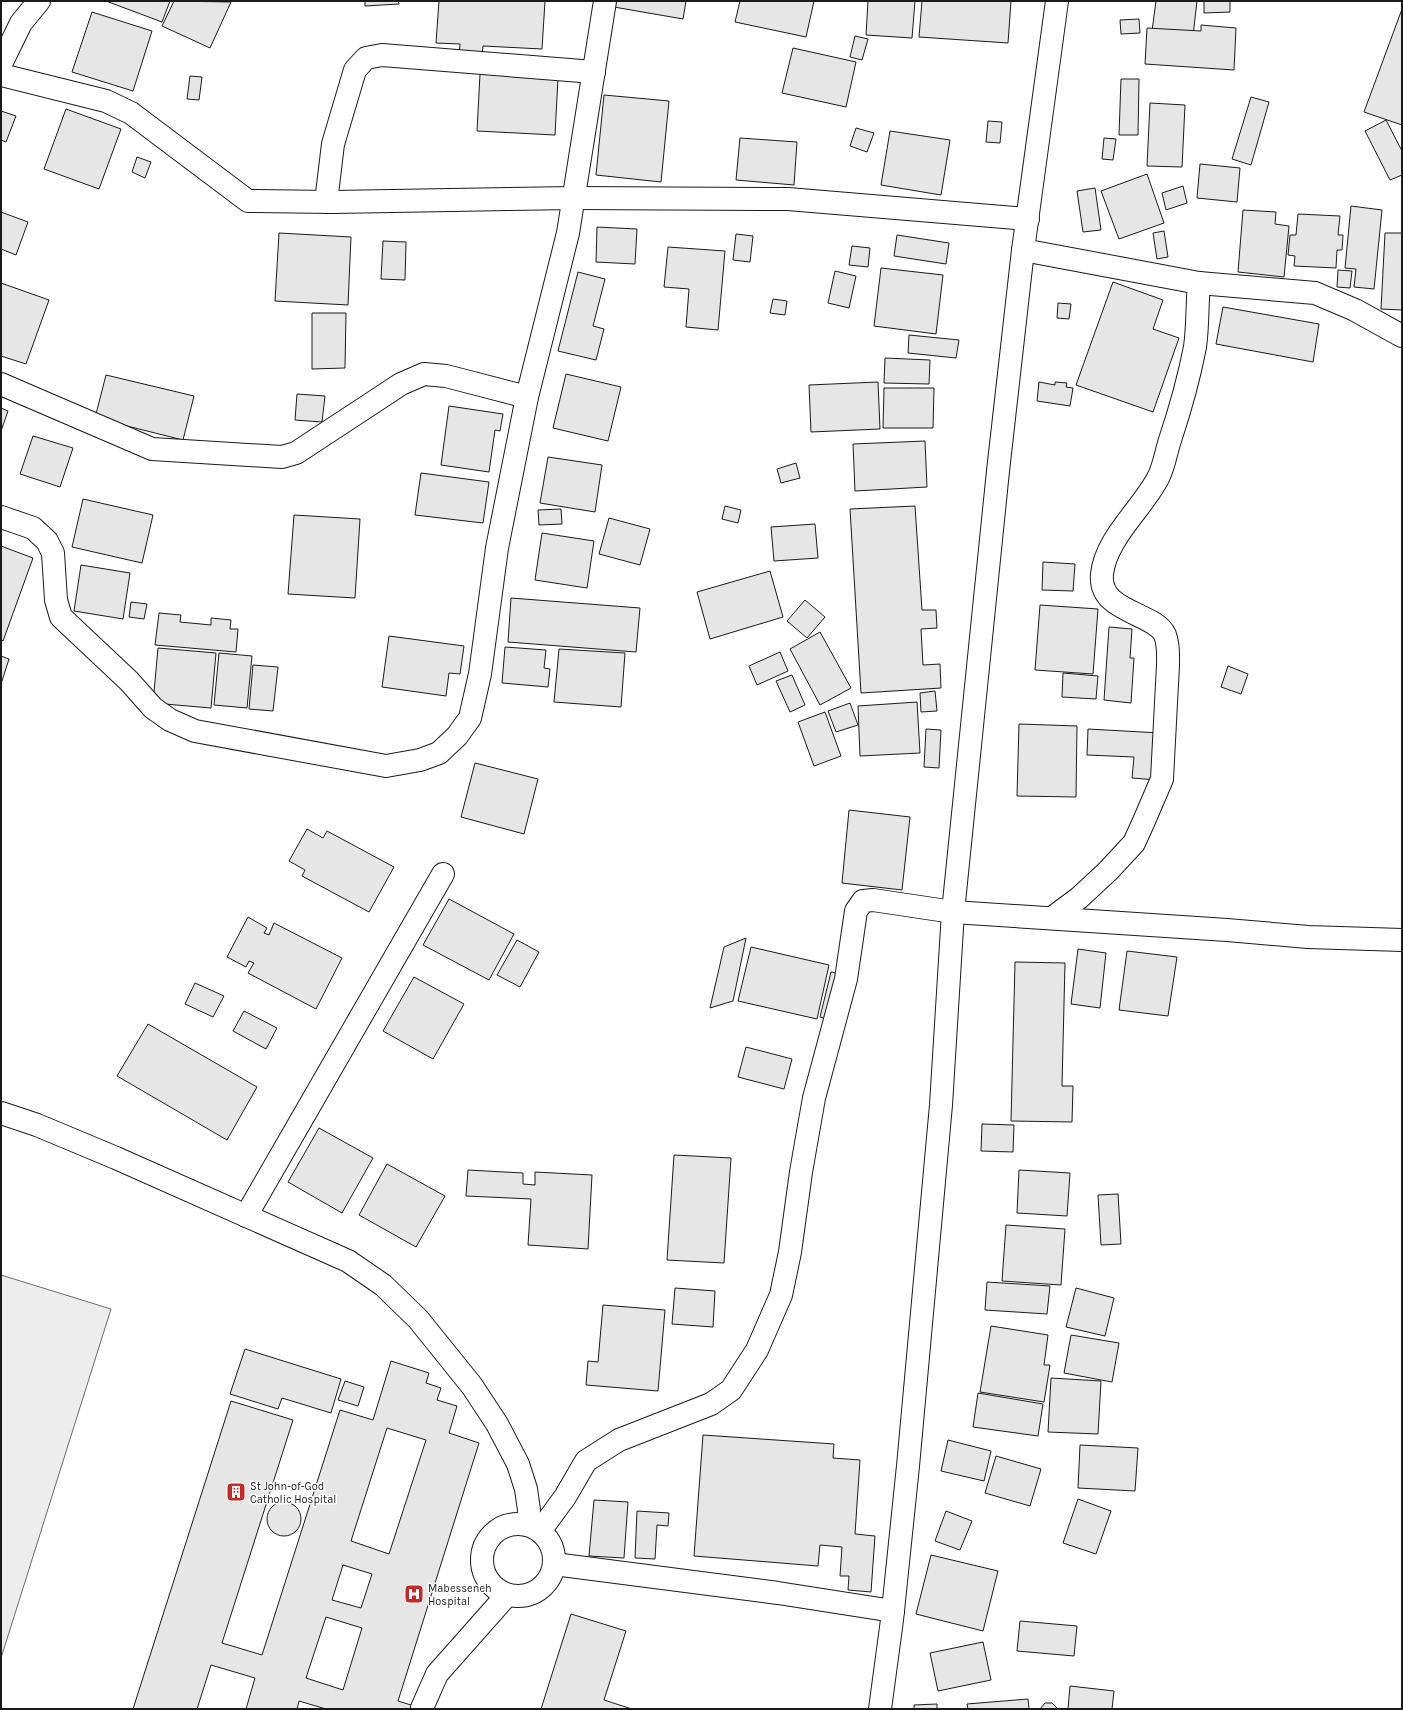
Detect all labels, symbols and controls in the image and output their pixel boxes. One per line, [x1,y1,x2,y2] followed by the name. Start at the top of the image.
[250,1480,336,1506] place label: St John-of-God Catholic Hospital
[225,1481,247,1503] building icon: St John-of-God Catholic Hospital
[428,1582,492,1608] place label: Mabesseneh Hospital
[403,1583,425,1605] hospital icon: Mabesseneh Hospital

